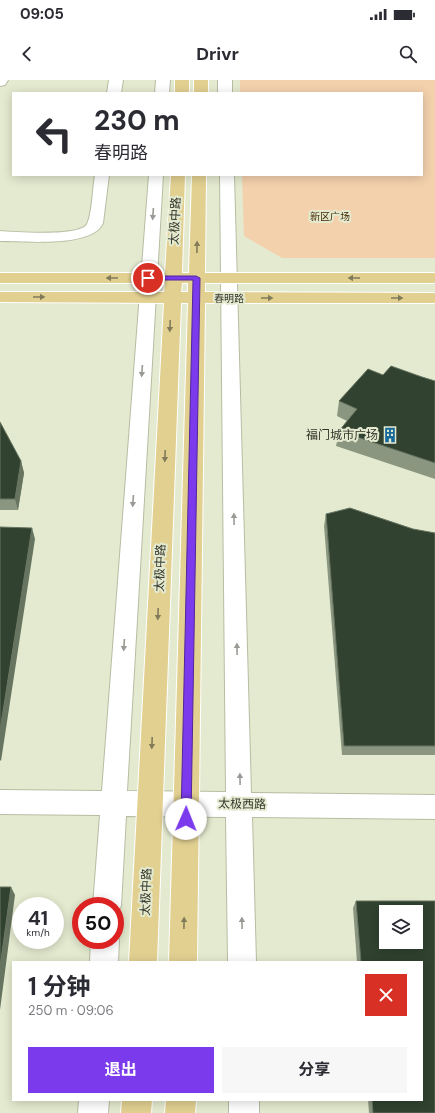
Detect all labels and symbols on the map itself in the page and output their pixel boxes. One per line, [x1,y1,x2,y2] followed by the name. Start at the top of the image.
[166,197,184,245] street label: 太极中路
[150,208,157,220] one-way arrow
[310,210,350,223] park label: 新区广场
[194,240,200,253] one-way arrow
[131,261,165,295] pin
[105,275,118,281] one-way arrow
[347,275,360,281] one-way arrow
[214,292,244,305] street label: 春明路
[33,294,46,300] one-way arrow
[261,295,274,301] one-way arrow
[391,295,404,301] one-way arrow
[167,320,174,332] one-way arrow
[138,365,145,377] one-way arrow
[381,426,399,444] building icon: 福门城市广场
[306,427,378,443] place label: 福门城市广场
[161,450,168,462] one-way arrow
[130,495,137,507] one-way arrow
[231,512,237,525] one-way arrow
[151,544,169,592] street label: 太极中路
[155,608,161,621] one-way arrow
[121,639,128,651] one-way arrow
[234,642,240,655] one-way arrow
[149,737,156,749] one-way arrow
[237,772,243,785] one-way arrow
[218,796,266,812] street label: 太极西路
[165,798,207,840] position arrow
[137,868,155,916] street label: 太极中路
[72,897,124,949] speed limit sign: 50
[181,916,187,929] one-way arrow
[239,916,245,929] one-way arrow

